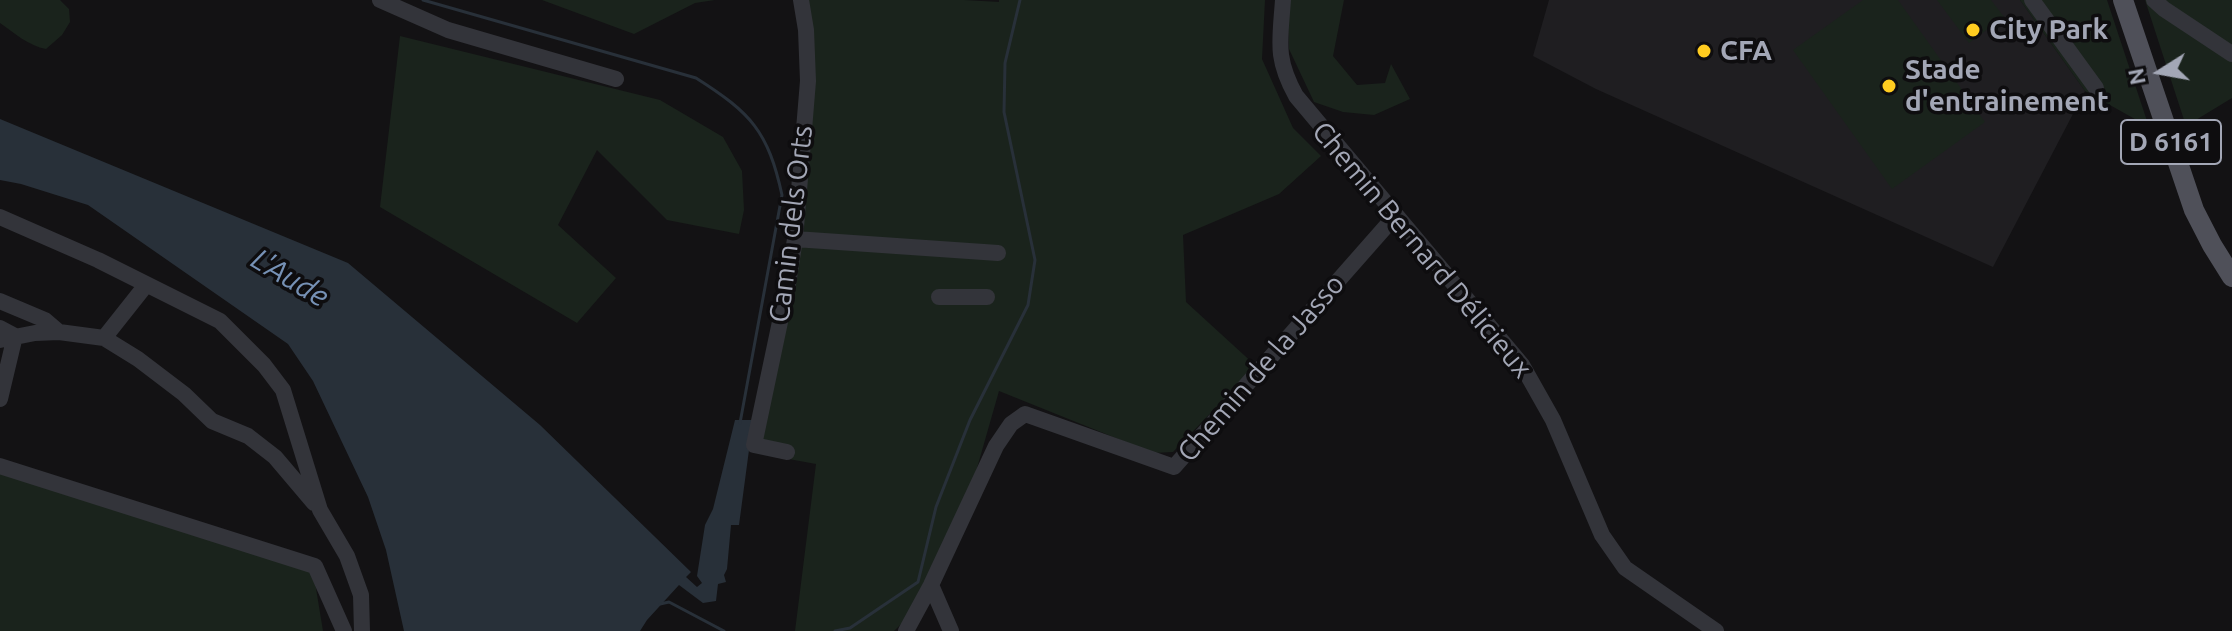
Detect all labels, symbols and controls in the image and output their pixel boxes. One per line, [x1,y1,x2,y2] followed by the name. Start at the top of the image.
[1989,13,2108,47] place label: City Park
[1964,21,1982,39] marker: City Park
[2120,32,2200,112] north arrow
[1720,34,1772,68] place label: CFA
[1695,42,1713,60] marker: CFA
[1905,53,2109,119] place label: Stade d'entrainement
[2122,66,2150,87] text: N
[1880,77,1898,95] marker: Stade d'entrainement
[1305,115,1539,385] street label: Chemin Bernard Délicieux
[2121,120,2221,164] road number: D 6161
[762,124,820,324] street label: Camin dels Orts
[245,241,335,315] water label: L'Aude
[1170,267,1352,469] street label: Chemin de la Jasso

